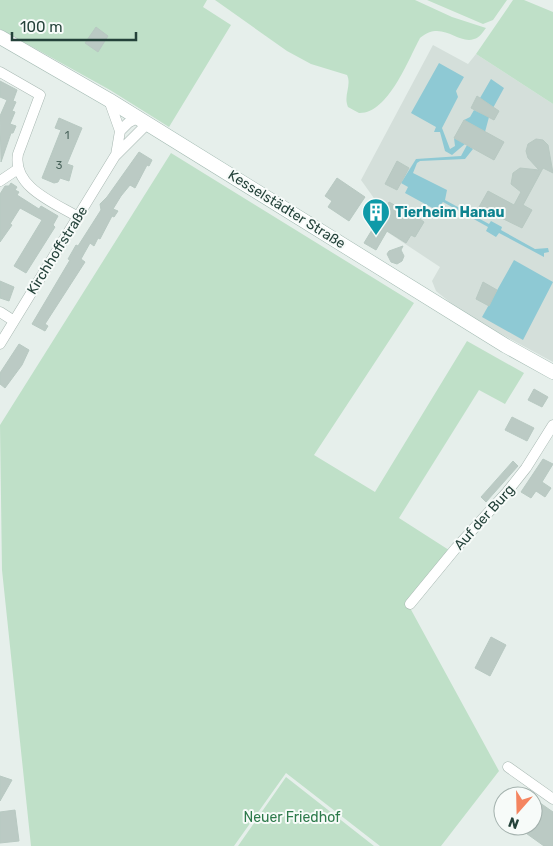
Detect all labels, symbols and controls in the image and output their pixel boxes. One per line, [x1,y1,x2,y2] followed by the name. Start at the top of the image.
[12,10,136,42] scale bar
[20,18,62,36] text: 100 m
[65,129,69,142] house number: 1
[56,159,63,172] house number: 3
[225,166,349,252] street label: Kesselstädter Straße
[361,197,391,236] building icon: Tierheim Hanau
[23,203,91,298] street label: Kirchhoffstraße
[395,204,505,221] place label: Tierheim Hanau
[451,481,518,554] street label: Auf der Burg
[493,786,543,836] north arrow
[244,809,341,826] park label: Neuer Friedhof
[506,813,521,832] text: N

